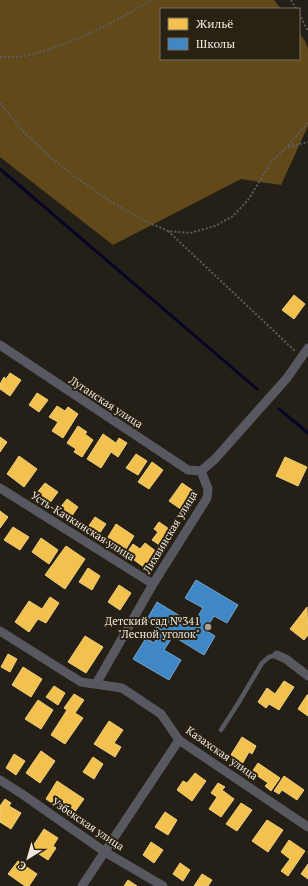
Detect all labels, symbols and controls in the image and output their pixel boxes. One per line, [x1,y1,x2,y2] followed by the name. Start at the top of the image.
[160,8,300,60] legend
[196,16,233,31] text: Жильё
[196,36,235,51] text: Школы
[66,372,146,431] street label: Луганская улица
[28,488,138,564] street label: Усть-Качкинская улица
[139,488,201,577] street label: Лихвинская улица
[105,614,200,641] place label: Детский сад №341 "Лесной уголок"
[203,622,213,632] marker: Детский сад №341 "Лесной уголок"
[183,723,261,783] street label: Казахская улица
[49,795,127,854] street label: Узбекская улица
[8,838,48,878] north arrow
[15,858,29,874] text: С

